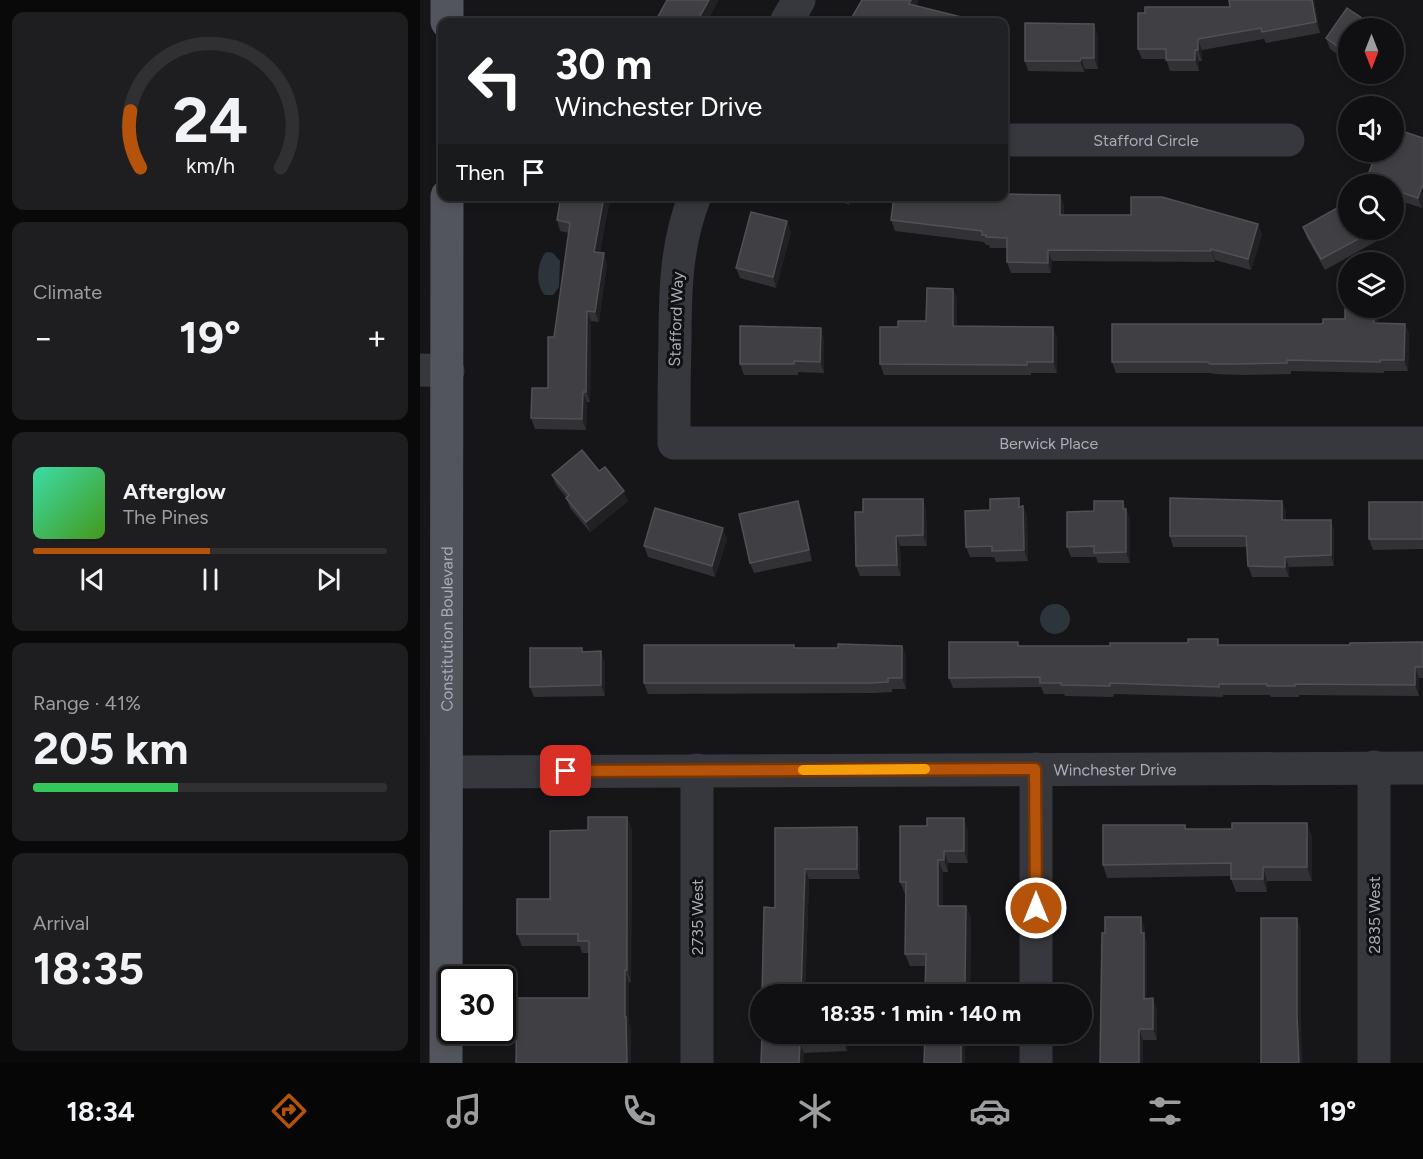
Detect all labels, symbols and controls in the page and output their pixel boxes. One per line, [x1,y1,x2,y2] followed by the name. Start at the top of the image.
[1338,18,1404,84] north arrow
[1338,18,1404,318] map controls
[555,39,652,90] text: 30 m
[456,42,534,120] icon: left
[172,83,248,158] text: 24
[555,90,762,123] text: Winchester Drive
[1338,96,1404,162] button: sound
[1093,131,1199,150] street label: Stafford Circle
[186,153,234,178] text: km/h
[517,156,550,189] icon: arrive
[456,159,505,186] text: Then
[1338,174,1404,240] button: search
[1338,252,1404,318] button: layers
[665,271,687,367] street label: Stafford Way
[33,280,102,304] text: Climate
[179,310,241,364] text: 19°
[33,318,54,357] text: −
[366,318,387,357] text: +
[999,434,1098,453] street label: Berwick Place
[123,478,226,505] text: Afterglow
[123,505,209,529] text: The Pines
[437,546,456,712] street label: Constitution Boulevard
[76,563,109,596] icon: previous
[194,563,227,596] icon: pause
[312,563,345,596] icon: next
[33,691,141,715] text: Range · 41%
[33,721,189,775] text: 205 km
[540,745,591,796] pin
[549,754,582,787] icon: arrive
[1053,760,1177,779] street label: Winchester Drive
[1004,876,1068,940] position arrow
[1365,876,1384,954] street label: 2835 West
[688,879,707,955] street label: 2735 West
[33,911,89,935] text: Arrival
[33,941,144,995] text: 18:35
[438,966,516,1044] speed limit sign: 30
[821,1000,1021,1027] text: 18:35 · 1 min · 140 m
[268,1090,310,1132] icon: directions
[443,1090,485,1132] icon: music
[618,1090,660,1132] icon: phone
[794,1090,836,1132] icon: climate
[969,1090,1011,1132] icon: car
[1144,1090,1186,1132] icon: filters
[67,1095,135,1128] text: 18:34
[1319,1095,1356,1128] text: 19°

